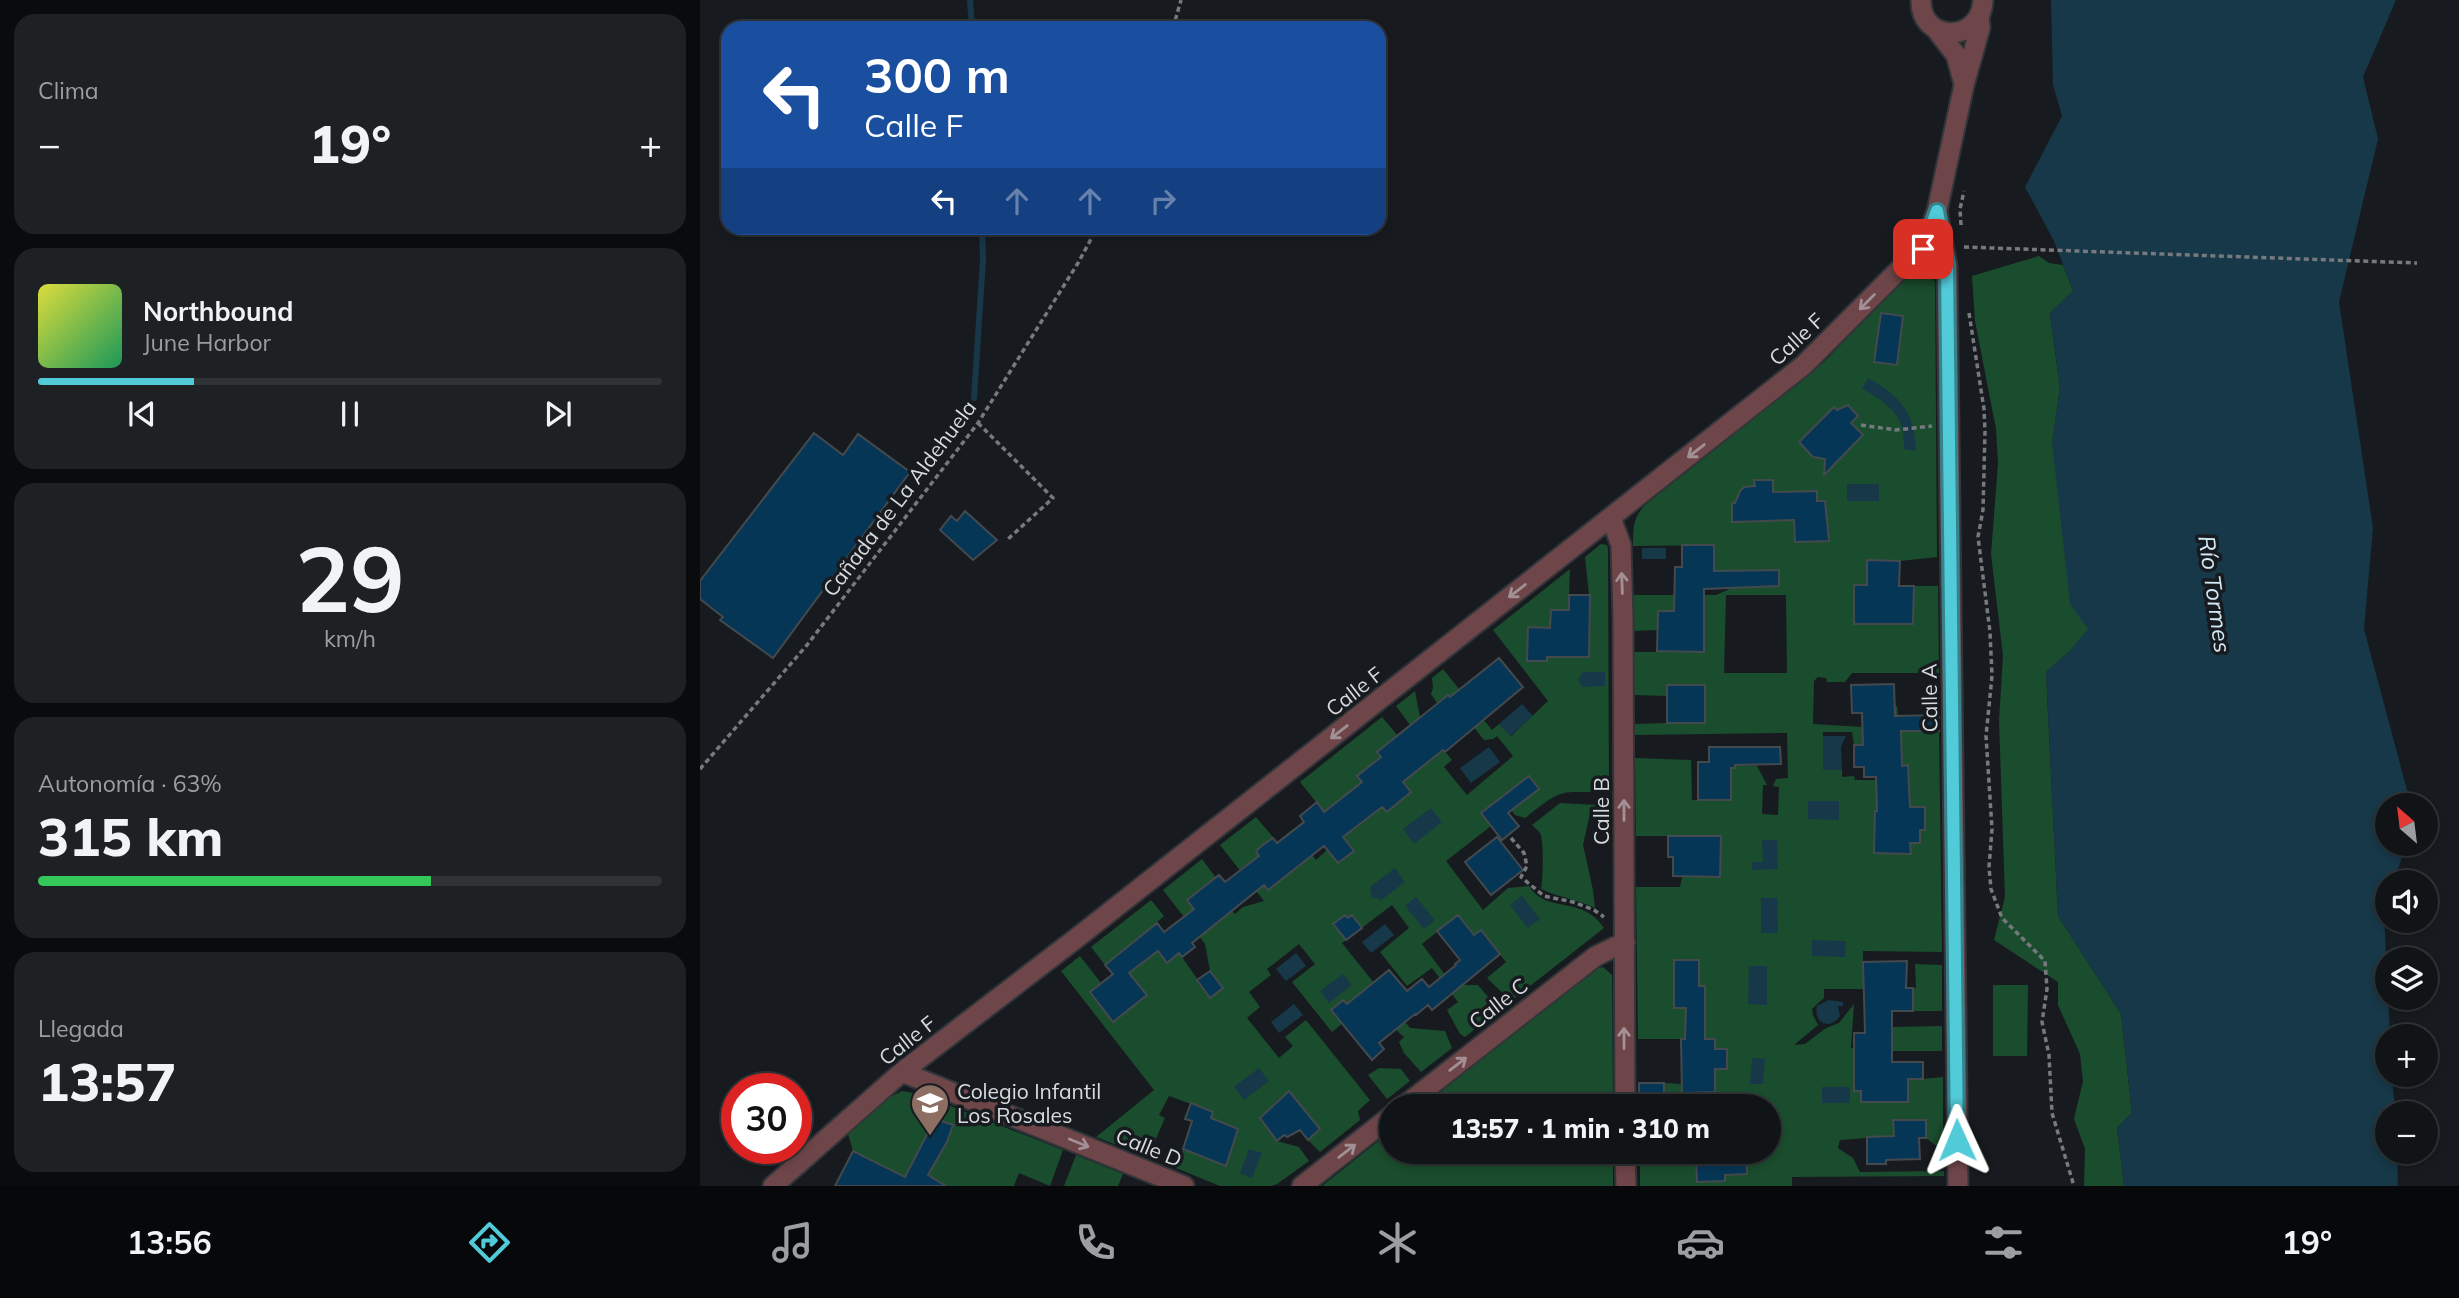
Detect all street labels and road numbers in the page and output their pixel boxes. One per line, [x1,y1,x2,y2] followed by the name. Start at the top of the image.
[1763,307,1829,371] street label: Calle F
[817,395,981,601] street label: Cañada de La Aldehuela
[1320,661,1388,721] street label: Calle F
[1915,663,1943,733] street label: Calle A
[1588,777,1614,845] street label: Calle B
[1463,972,1533,1034] street label: Calle C
[873,1010,941,1070] street label: Calle F
[1112,1122,1186,1172] street label: Calle D

